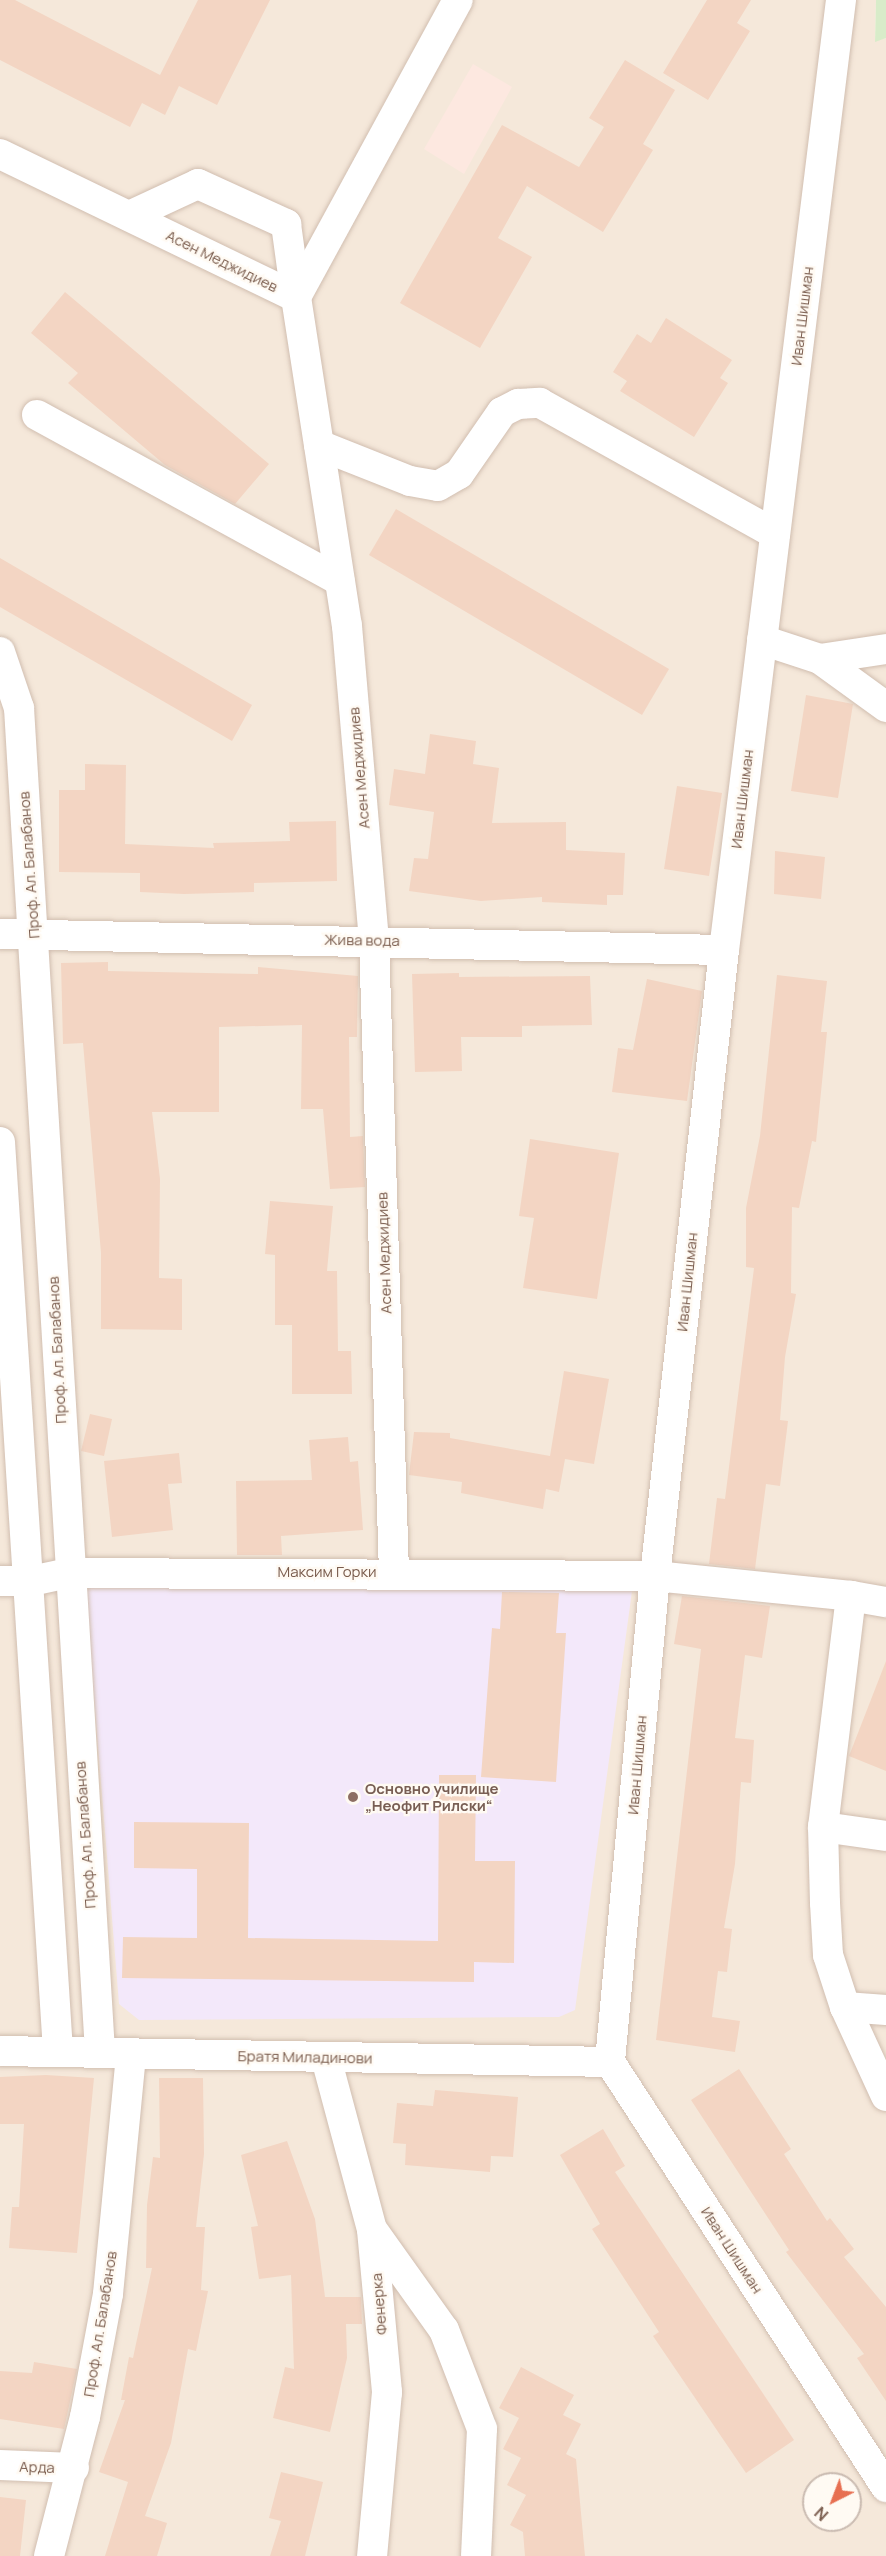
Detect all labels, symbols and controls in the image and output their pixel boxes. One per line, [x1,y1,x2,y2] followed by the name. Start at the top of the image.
[163,226,281,296] street label: Асен Меджидиев
[787,265,817,367] street label: Иван Шишман
[345,706,373,830] street label: Асен Меджидиев
[727,748,757,850] street label: Иван Шишман
[15,791,43,939] street label: Проф. Ал. Балабанов
[324,930,400,950] street label: Жива вода
[373,1192,395,1314] street label: Асен Меджидиев
[673,1232,701,1332] street label: Иван Шишман
[44,1276,70,1424] street label: Проф. Ал. Балабанов
[278,1563,376,1581] street label: Максим Горки
[624,1715,650,1815] street label: Иван Шишман
[71,1761,99,1909] street label: Проф. Ал. Балабанов
[365,1779,499,1814] place label: Основно училище „Неофит Рилски“
[346,1790,360,1804] marker: Основно училище „Неофит Рилски“
[237,2047,373,2067] street label: Братя Миладинови
[697,2203,767,2297] street label: Иван Шишман
[80,2250,120,2398] street label: Проф. Ал. Балабанов
[367,2272,391,2336] street label: Фенерка
[19,2457,55,2477] street label: Арда
[802,2472,862,2532] north arrow
[810,2502,833,2526] text: N

